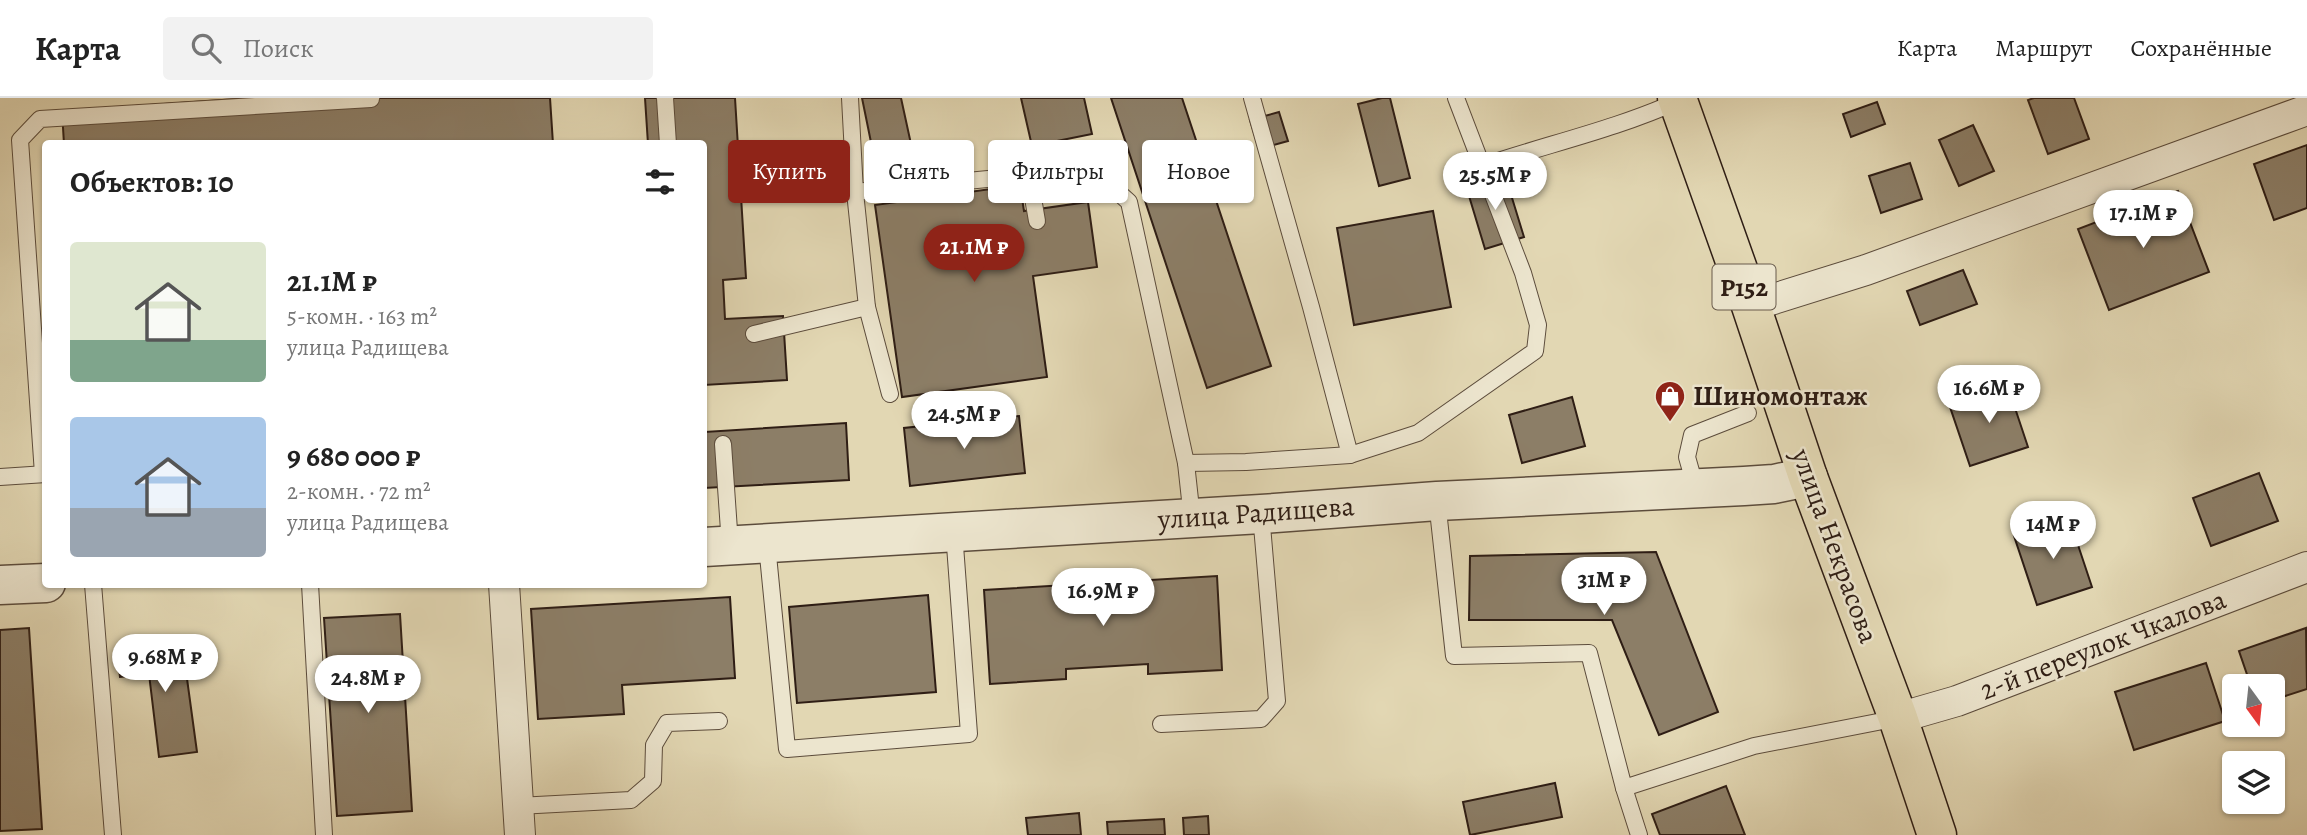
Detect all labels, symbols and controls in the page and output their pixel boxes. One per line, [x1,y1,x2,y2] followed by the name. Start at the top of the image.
[163,17,653,80] search box
[35,26,121,71] text: Карта
[187,29,225,67] icon: search
[243,31,314,66] text: Поиск
[1897,32,1957,64] text: Карта
[1995,32,2093,64] text: Маршрут
[2131,32,2272,64] text: Сохранённые
[728,140,850,203] chip: Купить
[864,140,974,203] chip: Снять
[988,140,1128,203] chip: Фильтры
[1142,140,1254,203] chip: Новое
[1430,152,1560,212] pin: 25.5M ₽
[1459,159,1531,190] text: 25.5M ₽
[70,162,233,202] text: Объектов: 10
[641,163,679,201] icon: filters
[2078,190,2208,250] pin: 17.1M ₽
[2109,197,2177,228] text: 17.1M ₽
[909,225,1039,284] pin: 21.1M ₽
[940,231,1008,262] text: 21.1M ₽
[287,261,377,301] text: 21.1M ₽
[1712,264,1776,310] road number: Р152
[126,270,210,354] icon: home
[287,301,437,332] text: 5-комн. · 163 m²
[287,332,449,363] text: улица Радищева
[1924,366,2054,425] pin: 16.6M ₽
[1953,372,2025,403] text: 16.6M ₽
[1693,377,1868,415] place label: Шиномонтаж
[1653,379,1687,423] shop icon: Шиномонтаж
[899,392,1029,451] pin: 24.5M ₽
[927,398,1001,429] text: 24.5M ₽
[287,436,421,476] text: 9 680 000 ₽
[1782,442,1888,649] street label: улица Некрасова
[126,445,210,529] icon: home
[287,476,431,507] text: 2-комн. · 72 m²
[1155,487,1356,539] street label: улица Радищева
[2004,502,2102,561] pin: 14M ₽
[287,507,449,538] text: улица Радищева
[2026,508,2080,539] text: 14M ₽
[1555,558,1653,617] pin: 31M ₽
[1577,564,1631,595] text: 31M ₽
[1038,568,1168,628] pin: 16.9M ₽
[1068,575,1138,606] text: 16.9M ₽
[1975,581,2232,709] street label: 2-й переулок Чкалова
[100,634,230,694] pin: 9.68M ₽
[128,641,202,672] text: 9.68M ₽
[303,656,433,715] pin: 24.8M ₽
[331,662,405,693] text: 24.8M ₽
[2222,674,2286,737] north arrow
[2222,674,2285,814] map controls
[2222,751,2285,814] button: layers

